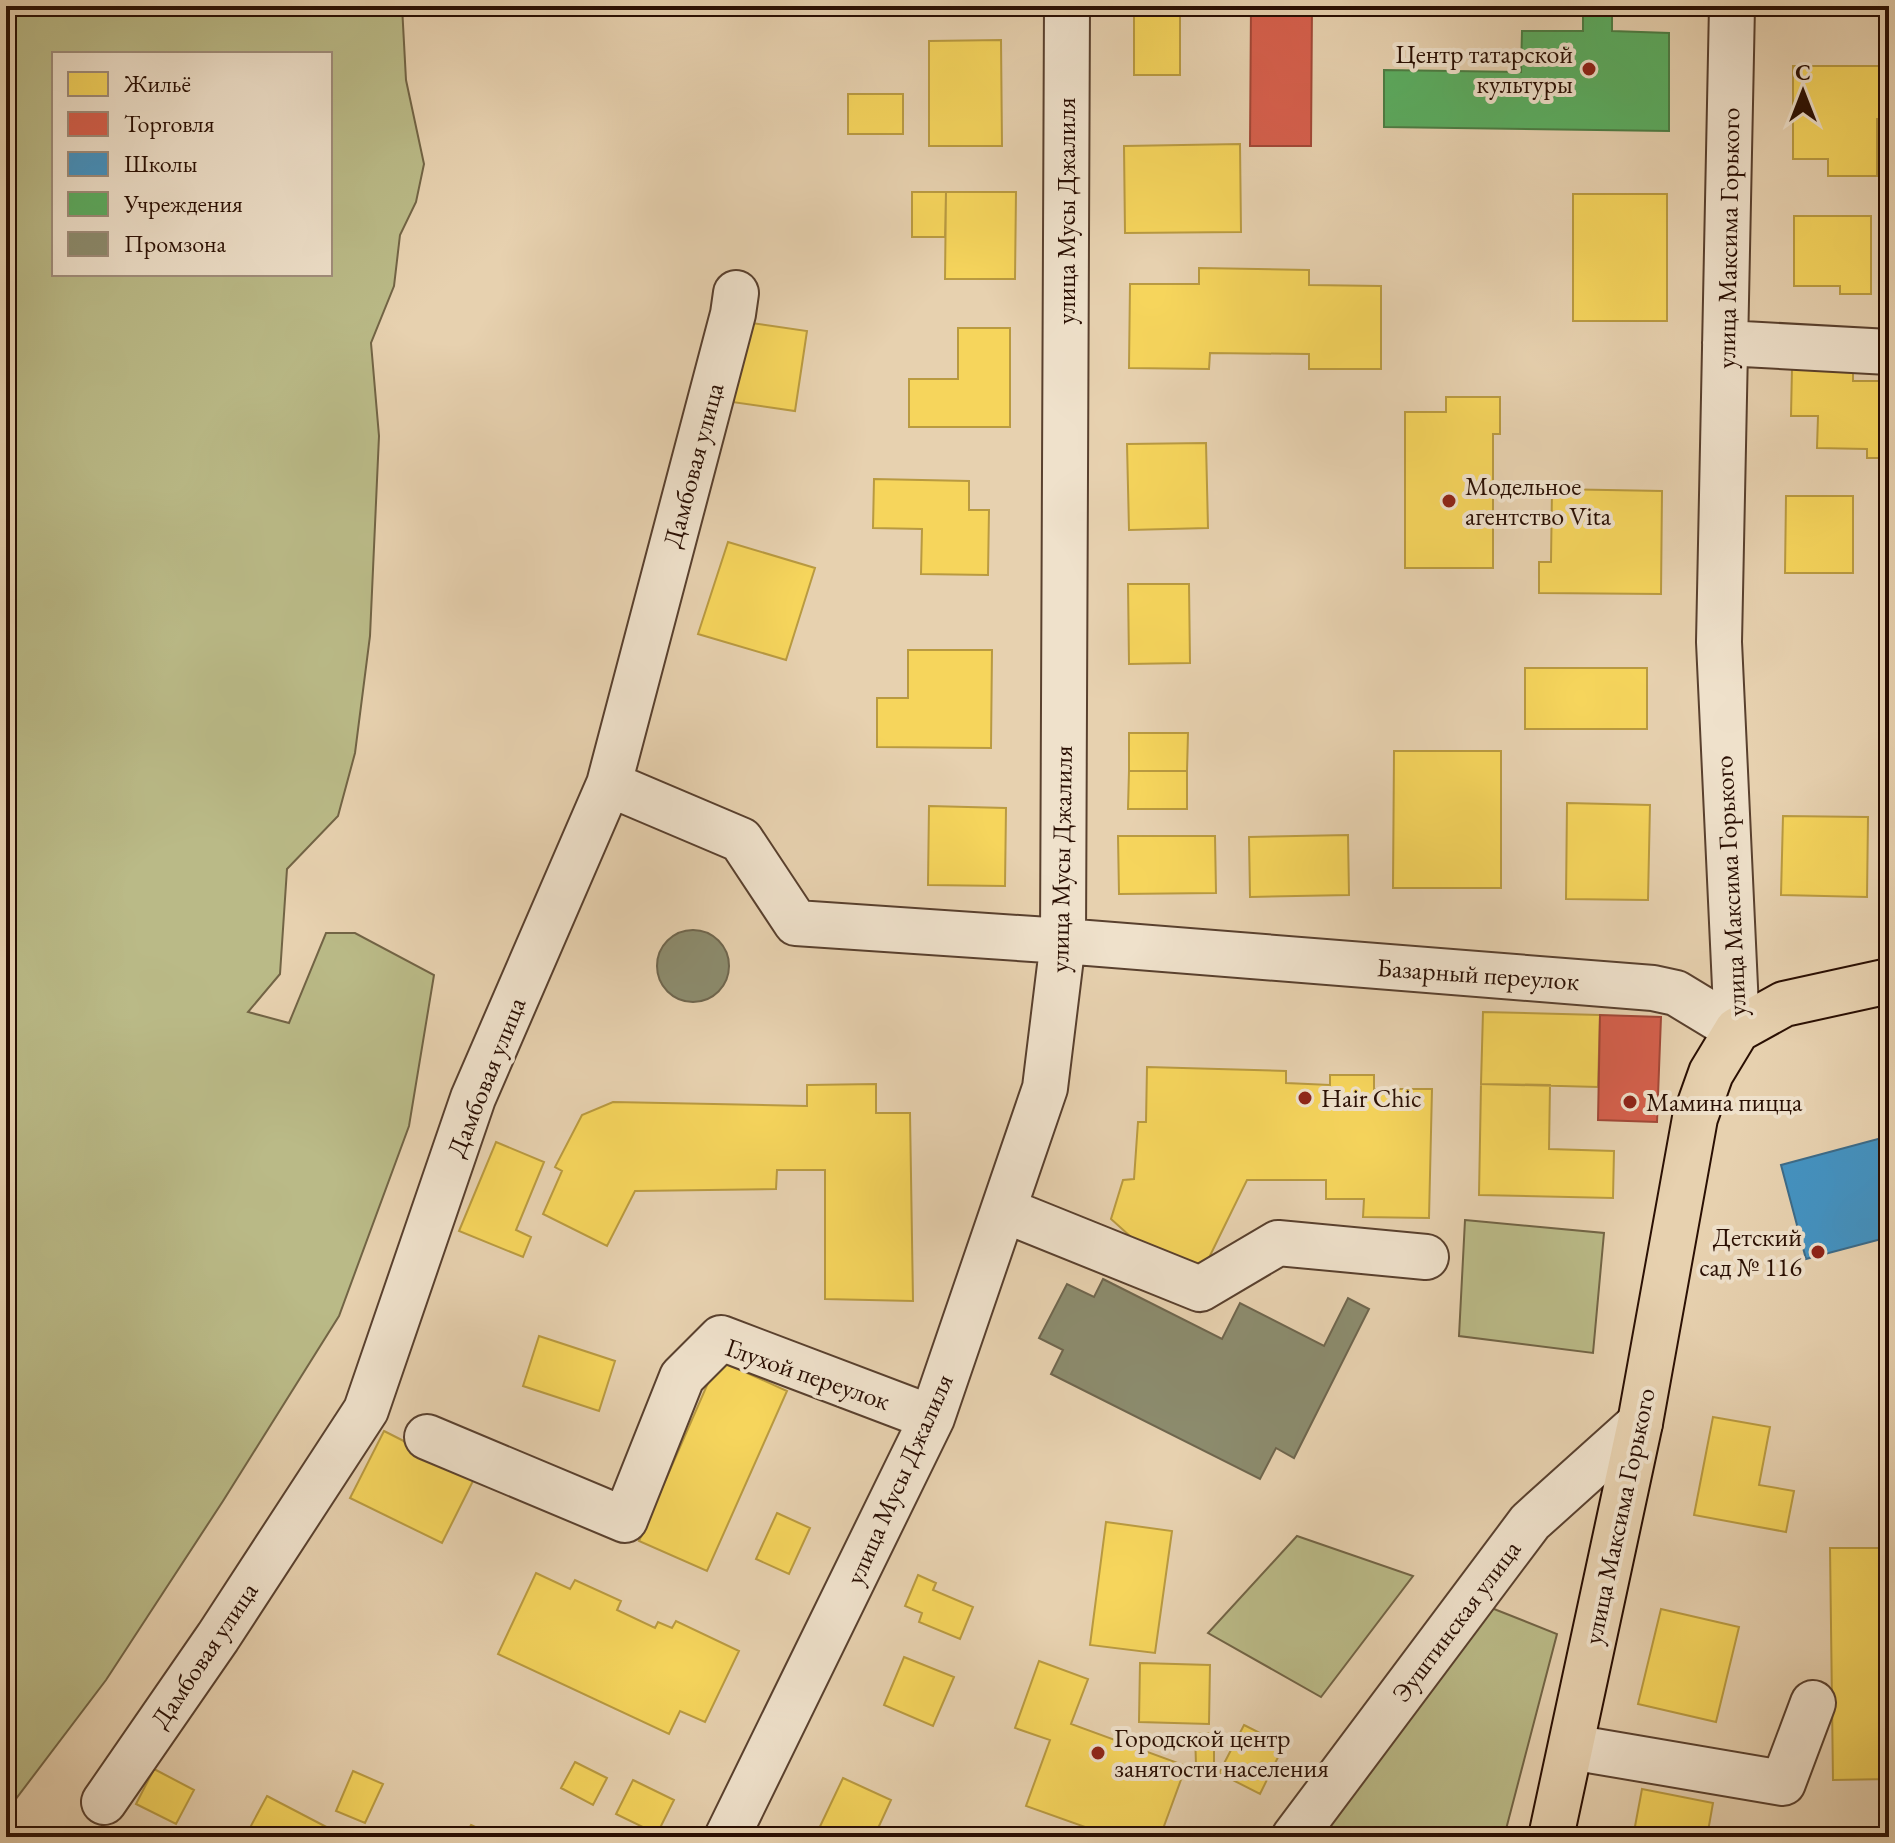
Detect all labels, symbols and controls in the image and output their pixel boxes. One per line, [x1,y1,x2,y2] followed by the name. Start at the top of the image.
[1395,37,1573,101] place label: Центр татарской культуры
[52,52,332,276] legend
[1763,52,1843,132] north arrow
[1795,58,1811,87] text: С
[1580,60,1598,78] marker: Центр татарской культуры
[123,68,191,99] text: Жильё
[1049,97,1083,325] street label: улица Мусы Джалиля
[1709,107,1747,369] street label: улица Максима Горького
[124,108,215,139] text: Торговля
[124,148,198,179] text: Школы
[123,188,243,219] text: Учреждения
[124,228,227,259] text: Промзона
[655,378,731,551] street label: Дамбовая улица
[1465,469,1612,533] place label: Модельное агентство Vita
[1440,492,1458,510] marker: Модельное агентство Vita
[1042,745,1080,973] street label: улица Мусы Джалиля
[1706,755,1754,1017] street label: улица Максима Горького
[1376,950,1581,998] street label: Базарный переулок
[439,992,534,1162] street label: Дамбовая улица
[1321,1081,1422,1115] place label: Hair Chic
[1646,1085,1803,1119] place label: Мамина пицца
[1296,1089,1314,1107] marker: Hair Chic
[1621,1093,1639,1111] marker: Мамина пицца
[1699,1220,1802,1284] place label: Детский сад № 116
[1809,1243,1827,1261] marker: Детский сад № 116
[721,1330,895,1418] street label: Глухой переулок
[837,1368,961,1590] street label: улица Мусы Джалиля
[1575,1385,1663,1647] street label: улица Максима Горького
[1384,1533,1528,1709] street label: Эуштинская улица
[143,1575,266,1735] street label: Дамбовая улица
[1114,1721,1329,1785] place label: Городской центр занятости населения
[1089,1744,1107,1762] marker: Городской центр занятости населения

